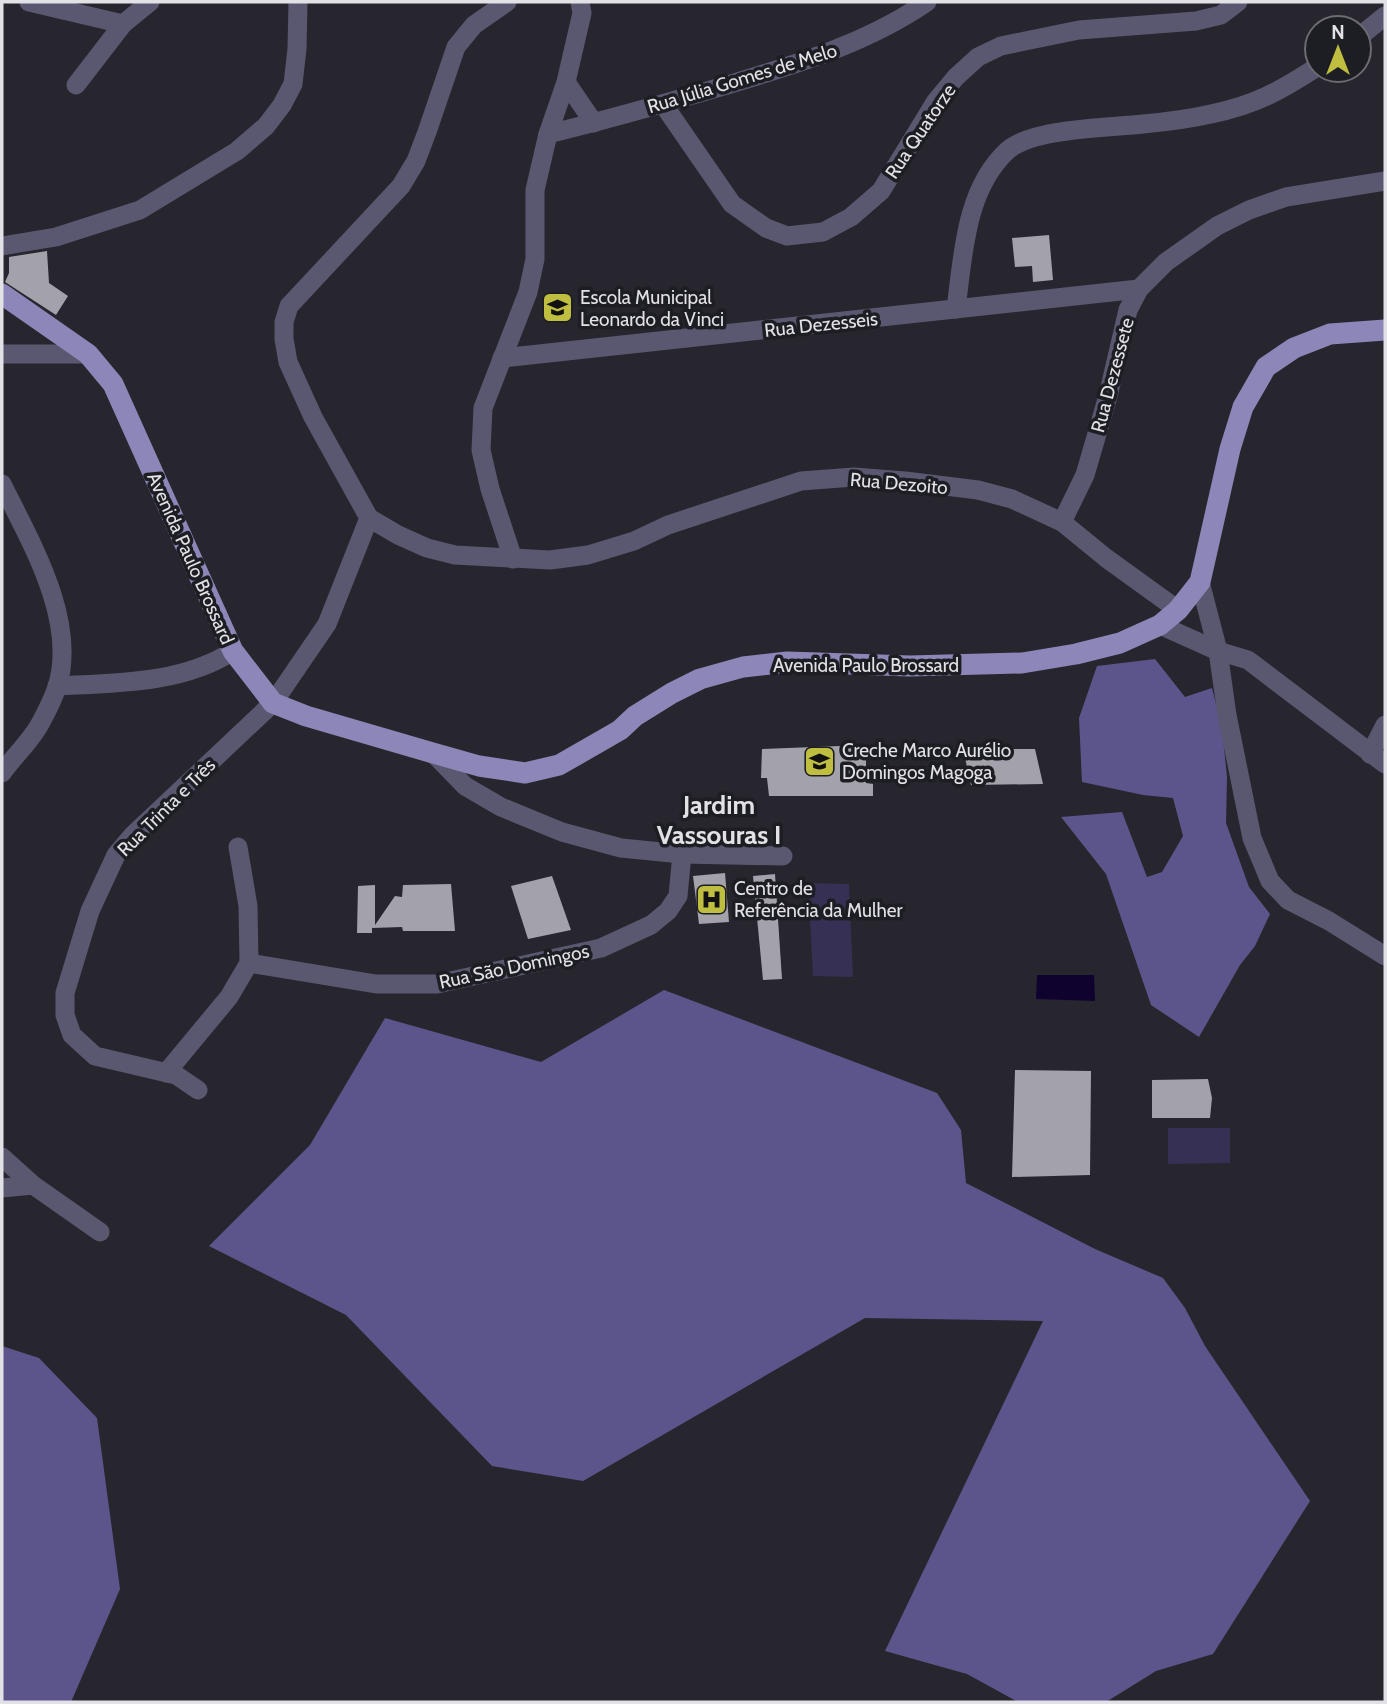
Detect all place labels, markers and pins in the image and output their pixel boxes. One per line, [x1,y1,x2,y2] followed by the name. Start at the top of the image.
[580,286,724,331] place label: Escola Municipal Leonardo da Vinci
[540,291,574,325] school or university icon: Escola Municipal Leonardo da Vinci
[842,739,1011,784] place label: Creche Marco Aurélio Domingos Magoga
[802,744,836,778] school or university icon: Creche Marco Aurélio Domingos Magoga
[734,877,902,922] place label: Centro de Referência da Mulher
[694,882,728,916] hospital icon: Centro de Referência da Mulher

